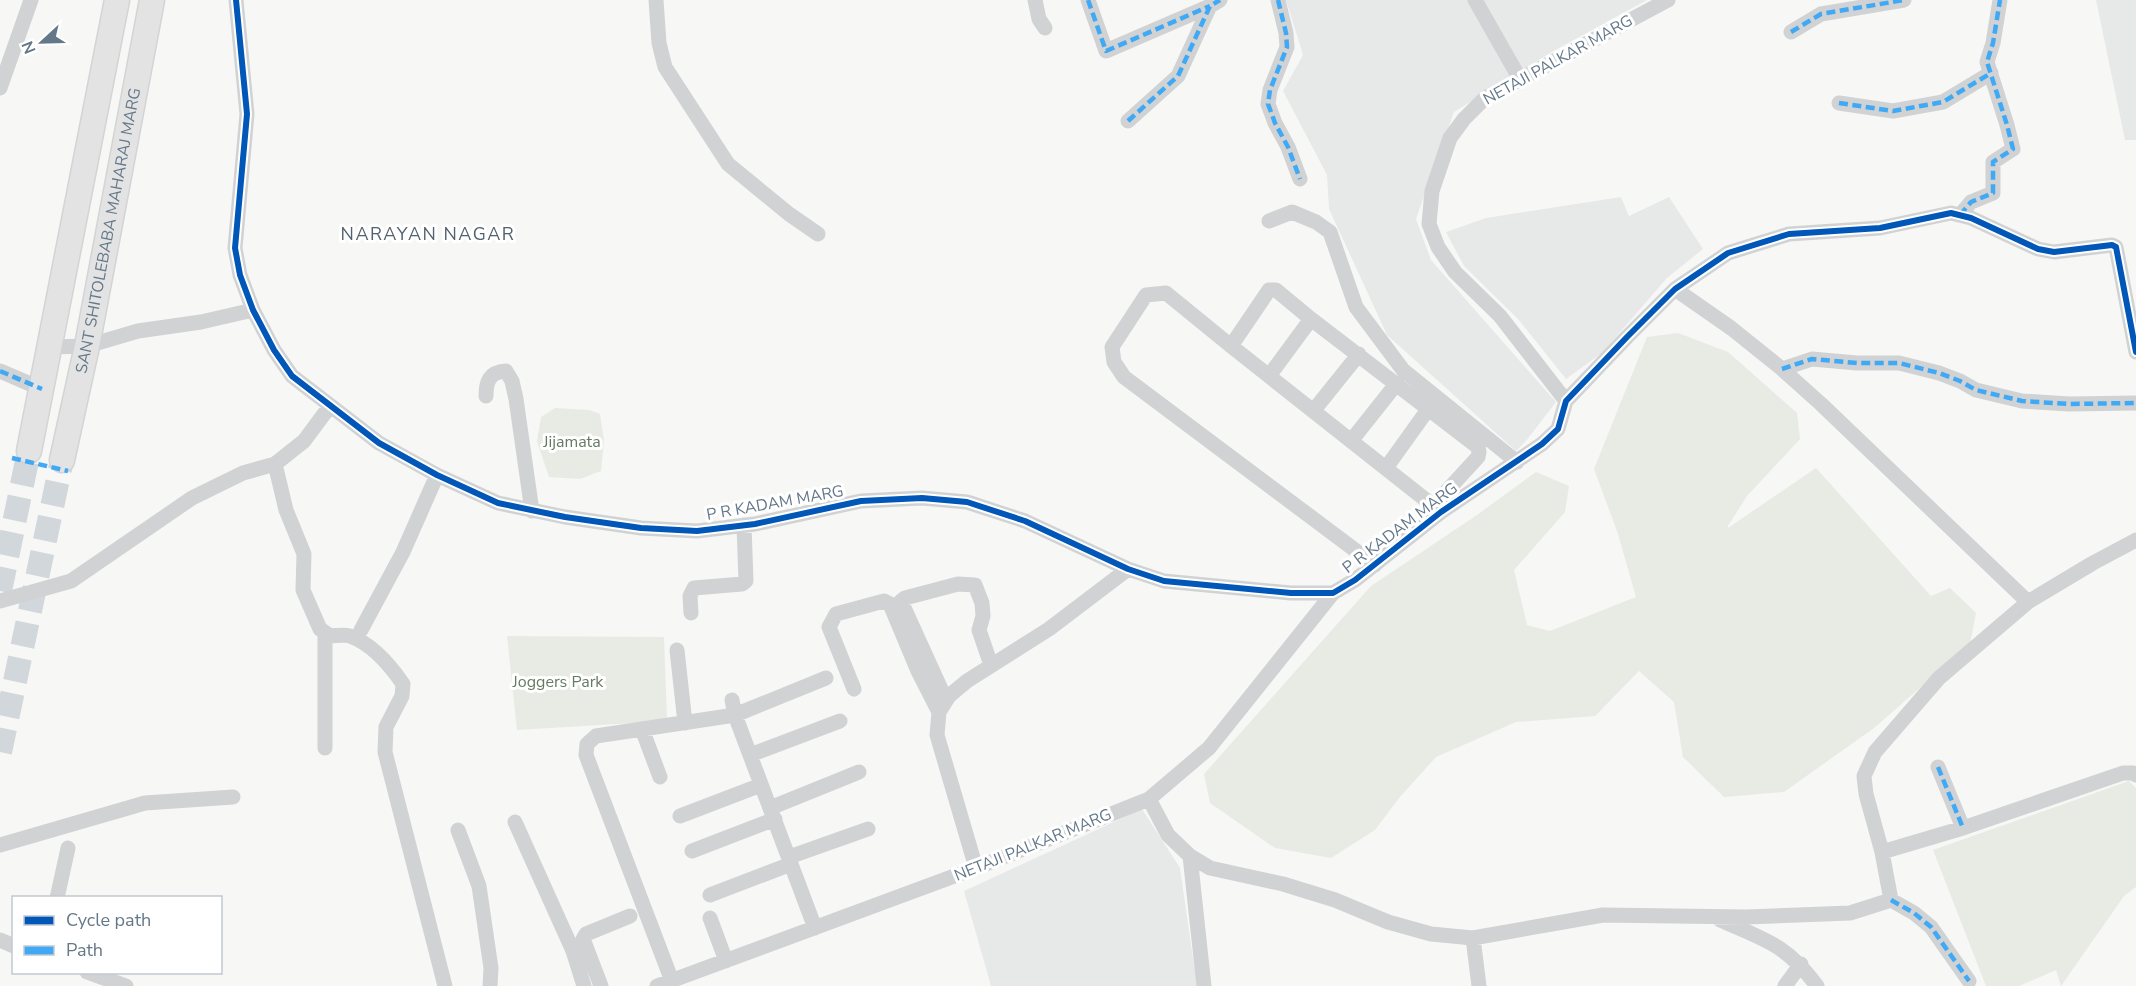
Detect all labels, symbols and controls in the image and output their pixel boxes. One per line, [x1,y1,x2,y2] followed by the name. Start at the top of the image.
[1479,10,1637,110] street label: NETAJI PALKAR MARG
[12,12,72,72] north arrow
[17,38,41,57] text: N
[70,86,146,375] street label: SANT SHITOLEBABA MAHARAJ MARG
[341,222,515,246] district label: NARAYAN NAGAR
[542,431,601,453] park label: Jijamata
[1338,477,1462,579] street label: P R KADAM MARG
[705,480,845,526] street label: P R KADAM MARG
[512,671,604,693] park label: Joggers Park
[951,803,1115,887] street label: NETAJI PALKAR MARG
[12,896,222,974] legend
[66,908,151,932] text: Cycle path
[66,938,103,962] text: Path

